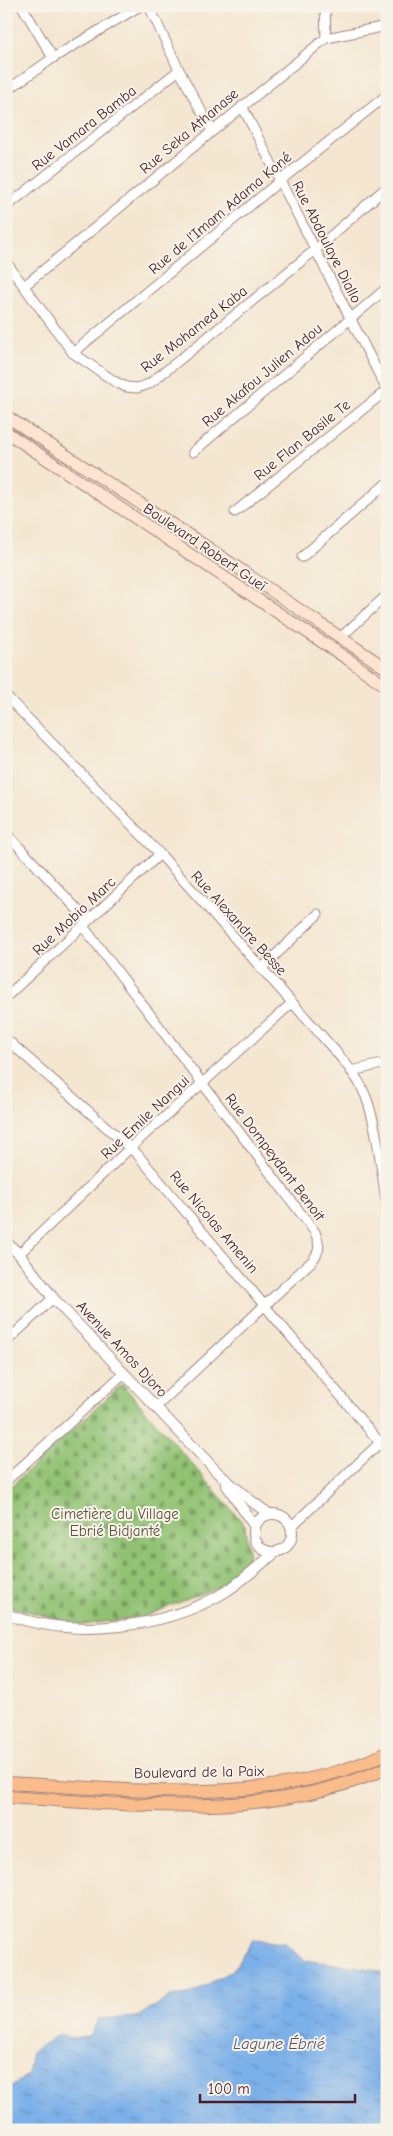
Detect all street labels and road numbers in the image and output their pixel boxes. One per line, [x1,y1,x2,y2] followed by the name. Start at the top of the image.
[28,82,140,174] street label: Rue Vamara Bamba
[136,84,242,177] street label: Rue Seka Athanase
[145,148,295,278] street label: Rue de l'Imam Adama Koné
[288,178,366,306] street label: Rue Abdoulaye Diallo
[137,282,251,376] street label: Rue Mohamed Kaba
[198,319,326,431] street label: Rue Akafou Julien Adou
[250,395,354,484] street label: Rue Flan Basile Te
[140,499,270,595] street label: Boulevard Robert Gueï
[187,867,291,979] street label: Rue Alexandre Besse
[29,873,119,959] street label: Rue Mobio Marc
[97,1071,193,1163] street label: Rue Emile Nangui
[221,1090,329,1225] street label: Rue Dompeydant Benoit
[166,1167,262,1277] street label: Rue Nicolas Amenin
[73,1297,171,1401] street label: Avenue Amos Djoro
[134,1762,265,1782] street label: Boulevard de la Paix

